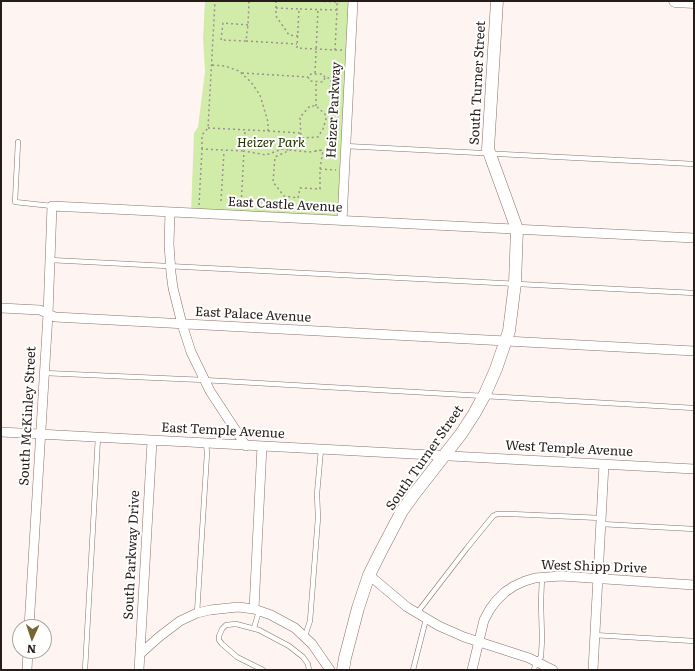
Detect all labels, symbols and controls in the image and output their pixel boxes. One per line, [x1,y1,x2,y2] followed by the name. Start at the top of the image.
[467,20,489,146] street label: South Turner Street
[324,61,344,159] street label: Heizer Parkway
[237,135,305,151] park label: Heizer Park
[227,194,343,216] street label: East Castle Avenue
[195,304,311,326] street label: East Palace Avenue
[17,346,39,486] street label: South McKinley Street
[383,403,467,513] street label: South Turner Street
[161,420,285,442] street label: East Temple Avenue
[505,438,633,460] street label: West Temple Avenue
[121,490,143,620] street label: South Parkway Drive
[540,557,648,577] street label: West Shipp Drive
[12,619,52,659] north arrow
[26,642,36,658] text: N

